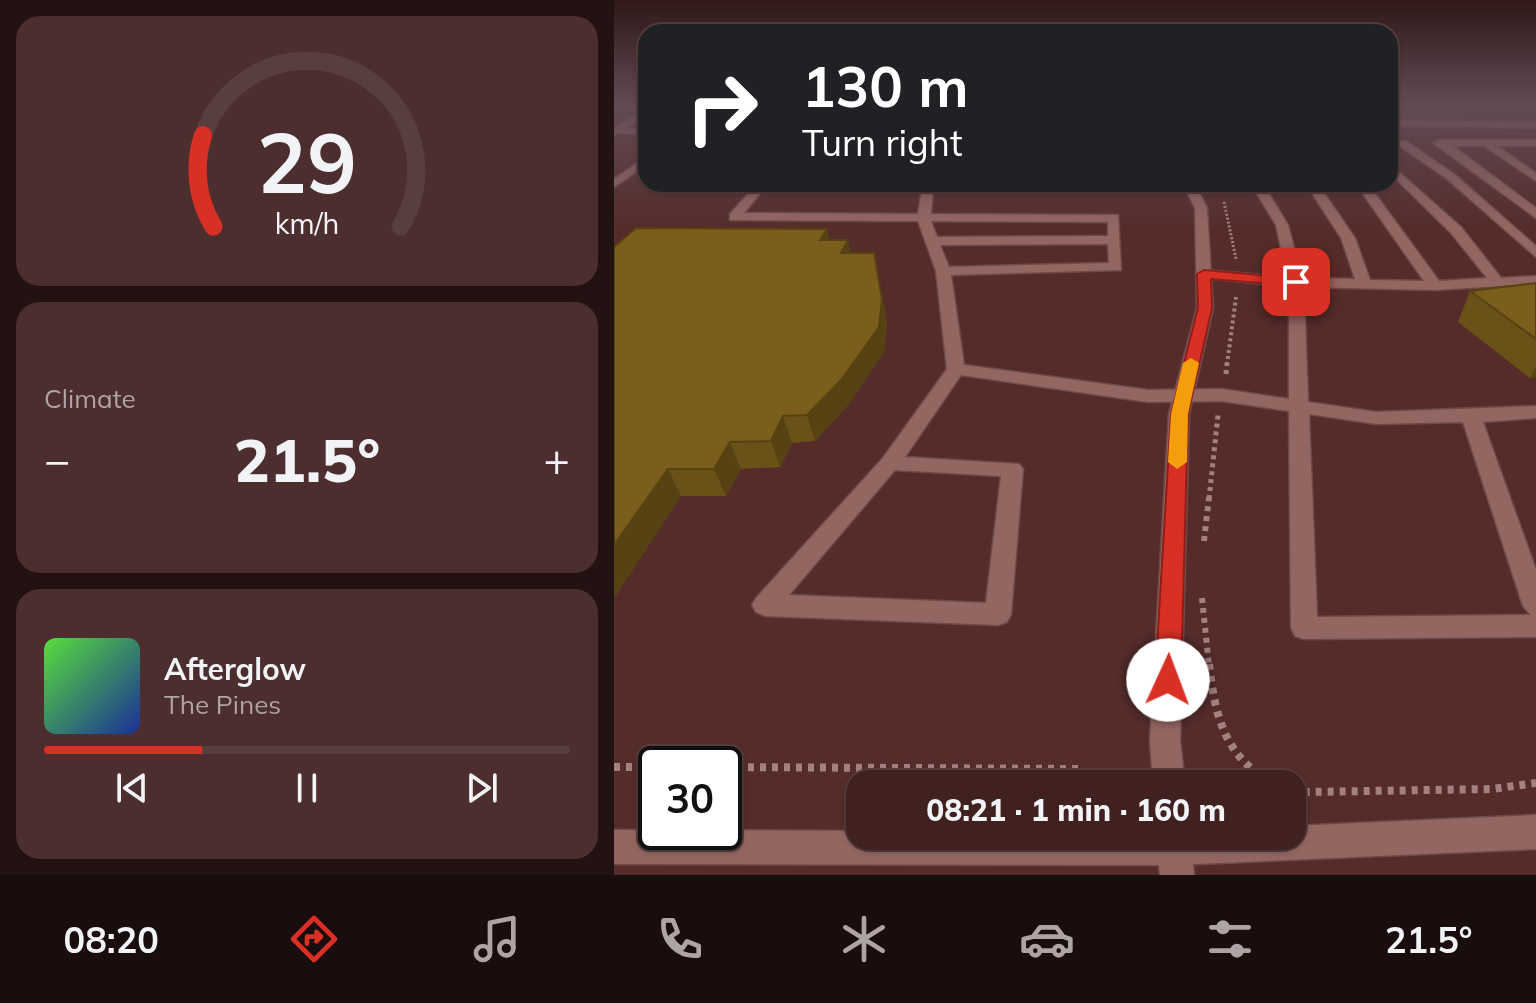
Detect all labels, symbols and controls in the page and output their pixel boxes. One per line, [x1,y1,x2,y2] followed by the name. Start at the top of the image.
[802,51,969,121] text: 130 m
[670,56,774,160] icon: right
[257,109,357,214] text: 29
[802,120,963,165] text: Turn right
[275,205,339,241] text: km/h
[1262,248,1330,316] pin
[1274,260,1318,304] icon: arrive
[44,382,136,415] text: Climate
[234,422,380,497] text: 21.5°
[44,432,70,487] text: −
[544,432,570,487] text: +
[1126,638,1210,722] position arrow
[164,650,306,688] text: Afterglow
[164,688,281,721] text: The Pines
[638,746,742,850] speed limit sign: 30
[110,766,154,810] icon: previous
[285,766,329,810] icon: pause
[460,766,504,810] icon: next
[926,791,1226,829] text: 08:21 · 1 min · 160 m
[286,911,342,967] icon: directions
[469,911,525,967] icon: music
[652,911,708,967] icon: phone
[836,911,892,967] icon: climate
[1019,911,1075,967] icon: car
[1202,911,1258,967] icon: filters
[64,917,159,962] text: 08:20
[1385,917,1472,962] text: 21.5°

